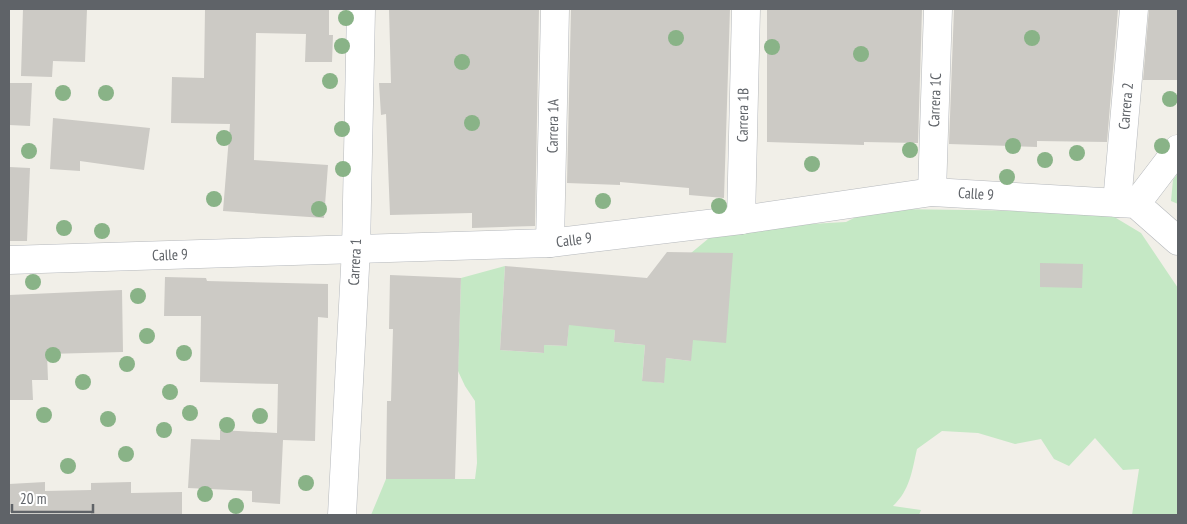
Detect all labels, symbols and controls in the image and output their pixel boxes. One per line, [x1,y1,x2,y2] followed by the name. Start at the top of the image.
[924,73,945,127] street label: Carrera 1C
[1114,82,1137,130] street label: Carrera 2
[733,88,752,142] street label: Carrera 1B
[543,98,562,153] street label: Carrera 1A
[958,183,995,204] street label: Calle 9
[555,228,593,251] street label: Calle 9
[344,238,365,286] street label: Carrera 1
[152,244,188,265] street label: Calle 9
[12,482,94,514] scale bar
[20,489,46,508] text: 20 m

